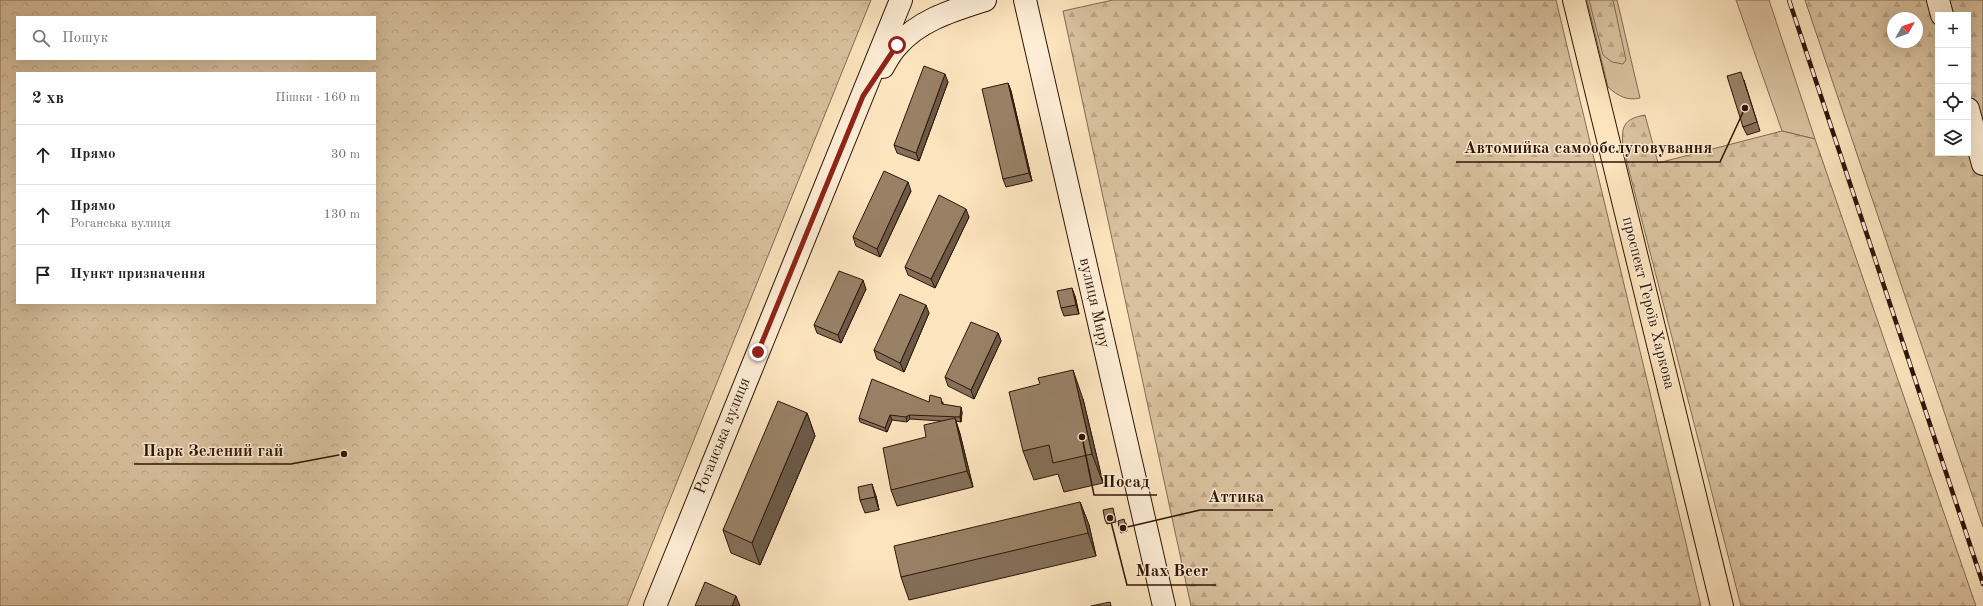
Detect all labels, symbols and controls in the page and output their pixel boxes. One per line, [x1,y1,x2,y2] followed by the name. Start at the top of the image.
[1887,12,1923,48] north arrow
[1935,12,1971,156] map controls
[1935,12,1971,48] button: +
[16,16,376,60] search box
[30,27,52,49] icon: search
[62,31,108,46] text: Пошук
[888,36,906,54] route start
[1935,48,1971,84] button: −
[1935,84,1971,120] button: locate
[32,90,64,107] text: 2 хв
[275,91,360,104] text: Пішки · 160 m
[1935,120,1971,156] button: layers
[1456,133,1720,162] callout: Автомийка самообслуговування
[1464,140,1712,157] text: Автомийка самообслуговування
[32,144,54,166] icon: ahead
[70,147,116,162] text: Прямо
[331,148,360,161] text: 30 m
[70,199,116,214] text: Прямо
[32,204,54,226] icon: ahead
[323,208,360,221] text: 130 m
[1619,215,1677,391] street label: проспект Героїв Харкова
[70,217,171,230] text: Роганська вулиця
[1076,256,1112,350] street label: вулиця Миру
[32,264,54,286] icon: arrive
[70,267,206,282] text: Пункт призначення
[749,343,767,361] route end
[692,375,754,497] street label: Роганська вулиця
[134,435,291,464] callout: Парк Зелений гай
[143,443,284,460] text: Парк Зелений гай
[1094,466,1157,495] callout: Посад
[1102,474,1150,491] text: Посад
[1200,481,1273,510] callout: Аттика
[1208,489,1265,506] text: Аттика
[1127,556,1216,585] callout: Max Beer
[1136,563,1208,580] text: Max Beer

